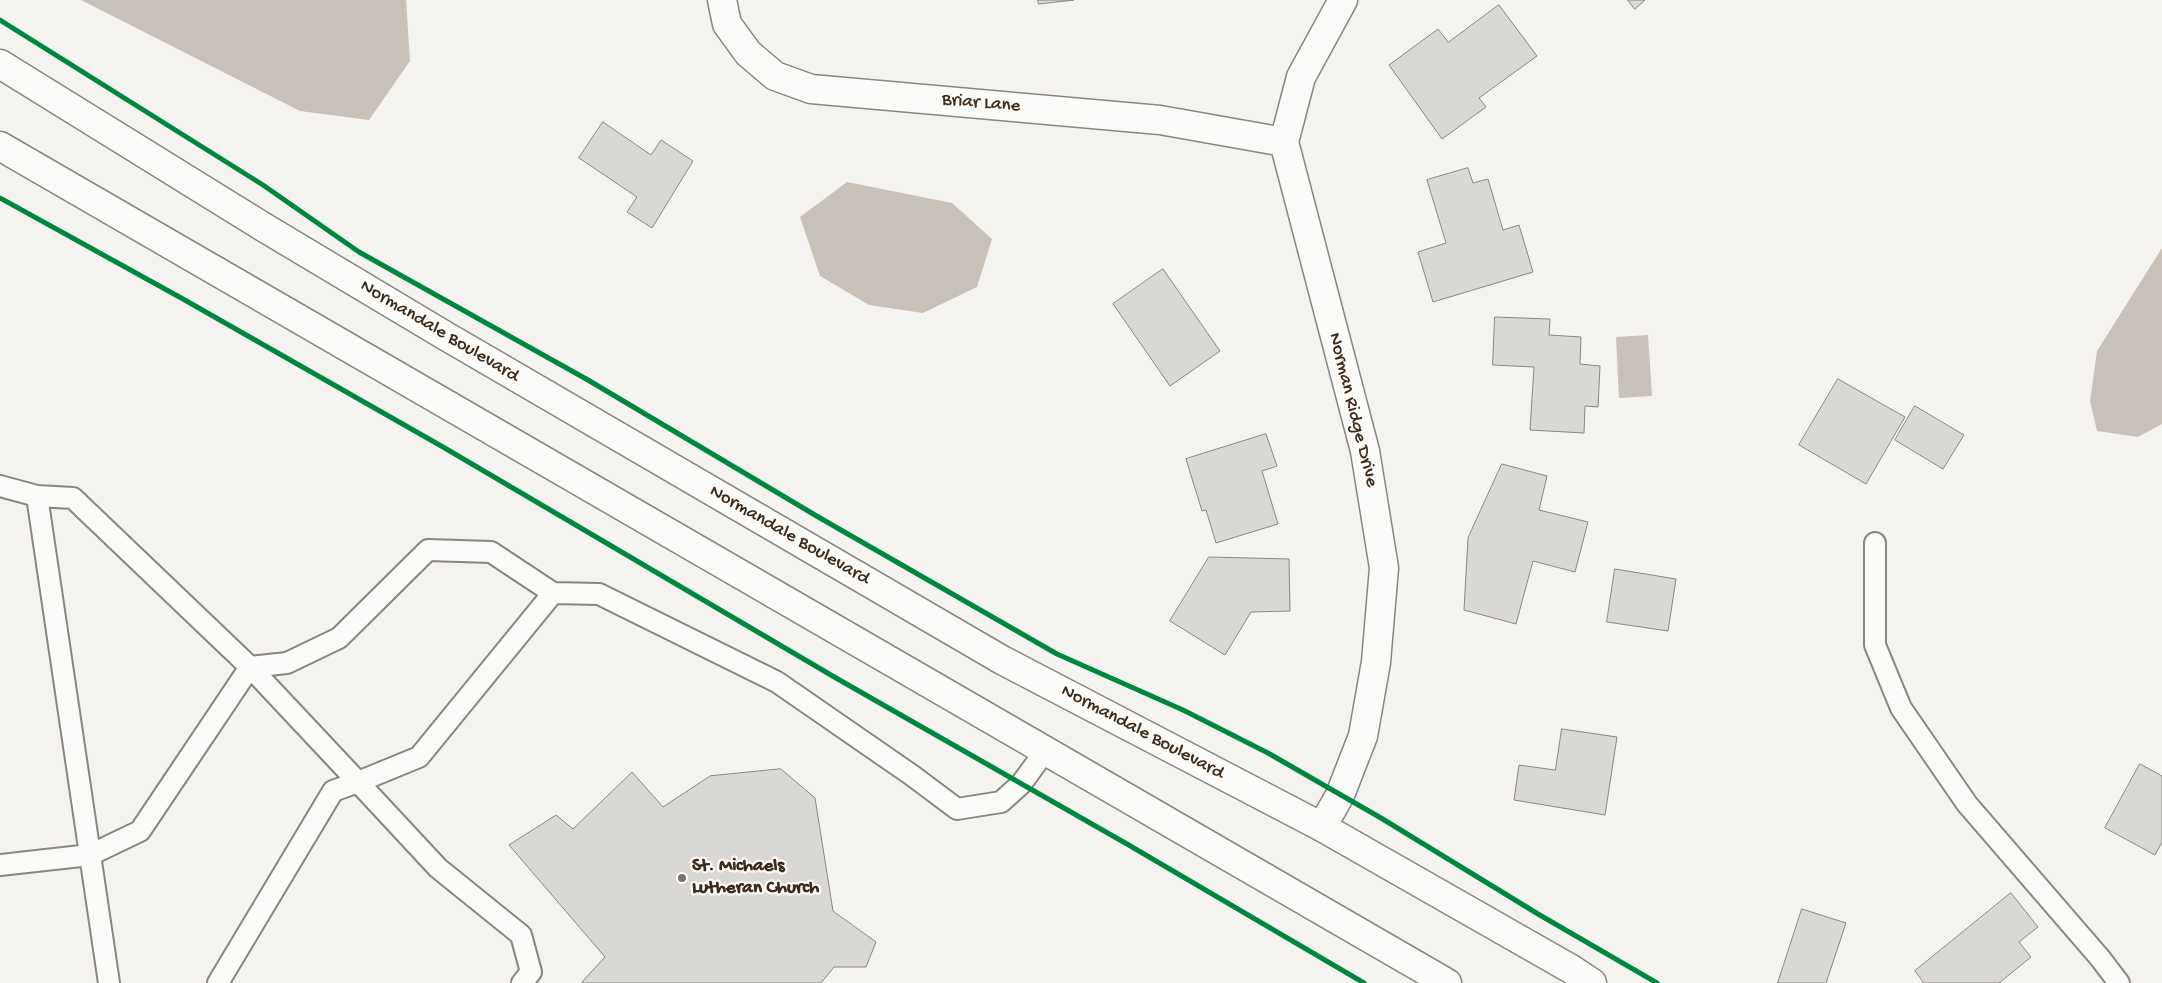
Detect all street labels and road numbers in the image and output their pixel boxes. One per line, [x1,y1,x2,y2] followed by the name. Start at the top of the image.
[941,89,1021,119] street label: Briar Lane
[355,275,523,389] street label: Normandale Boulevard
[1322,330,1382,490] street label: Norman Ridge Drive
[705,481,873,591] street label: Normandale Boulevard
[1057,680,1227,786] street label: Normandale Boulevard

